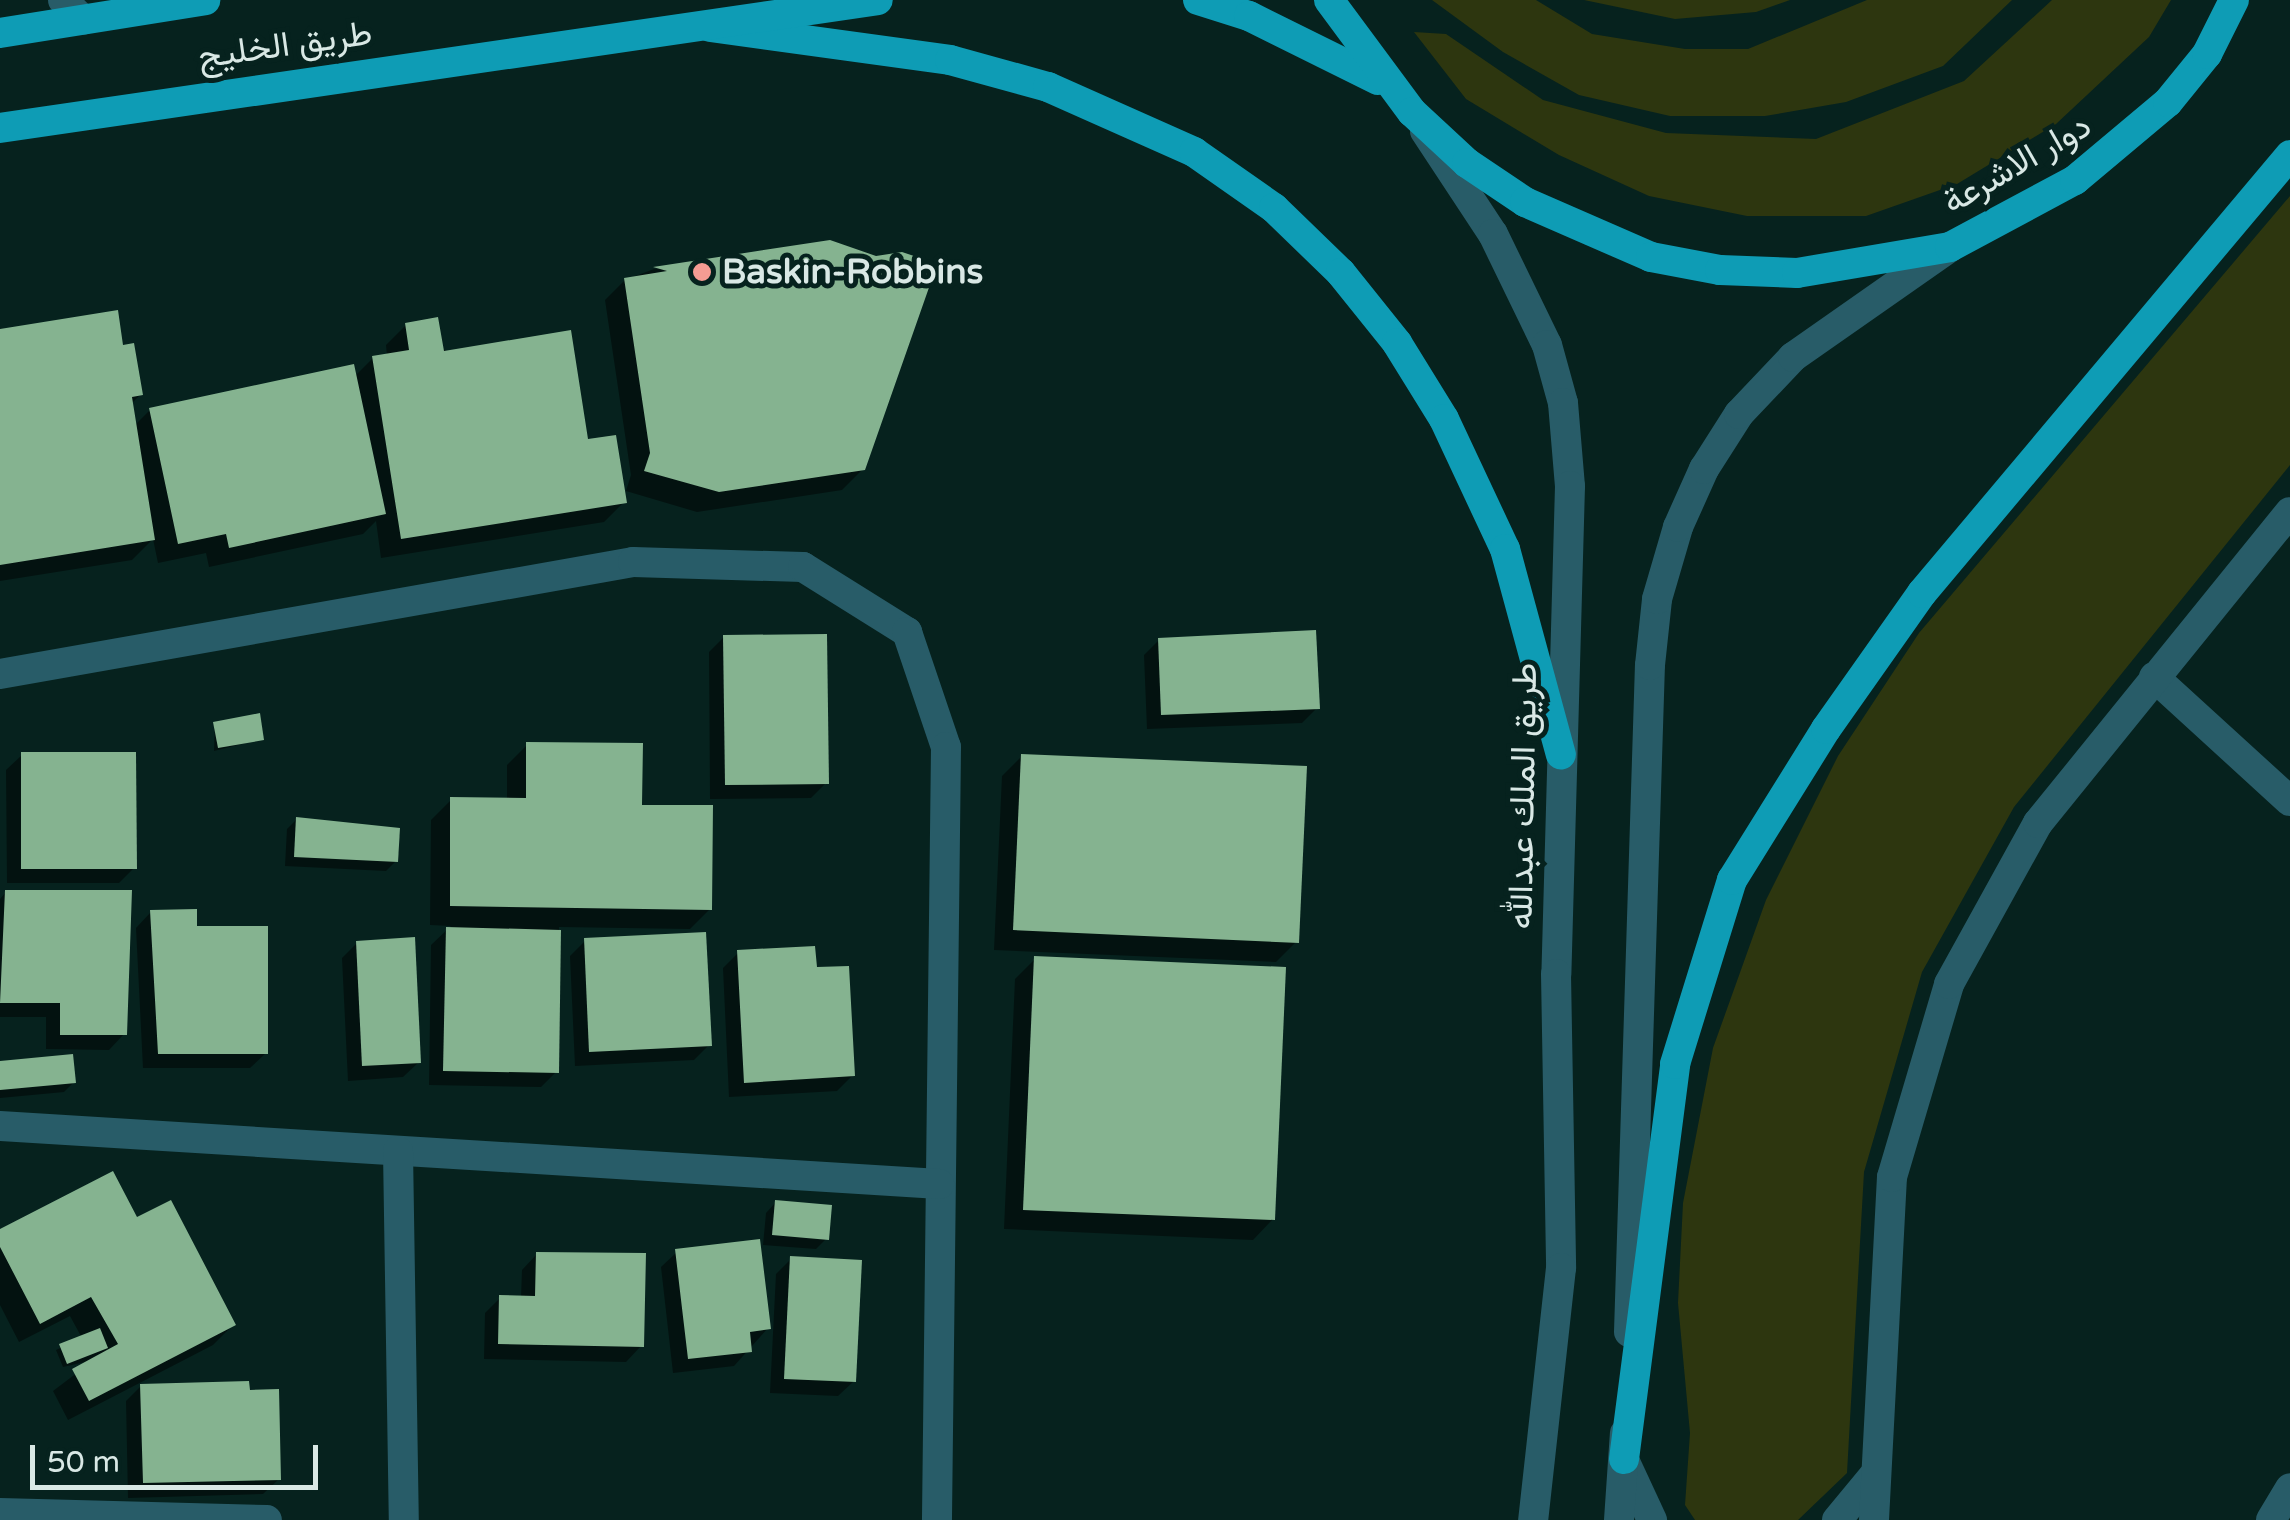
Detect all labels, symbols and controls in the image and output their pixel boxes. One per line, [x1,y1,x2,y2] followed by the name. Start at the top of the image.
[195,12,375,78] street label: طريق الخليج
[1935,105,2099,223] street label: دوار الاشرعة
[722,251,983,293] place label: Baskin-Robbins
[691,261,713,283] marker: Baskin-Robbins
[1500,662,1546,930] street label: طريق الملك عبدالله
[35,1425,322,1487] scale bar
[47,1444,120,1481] text: 50 m

